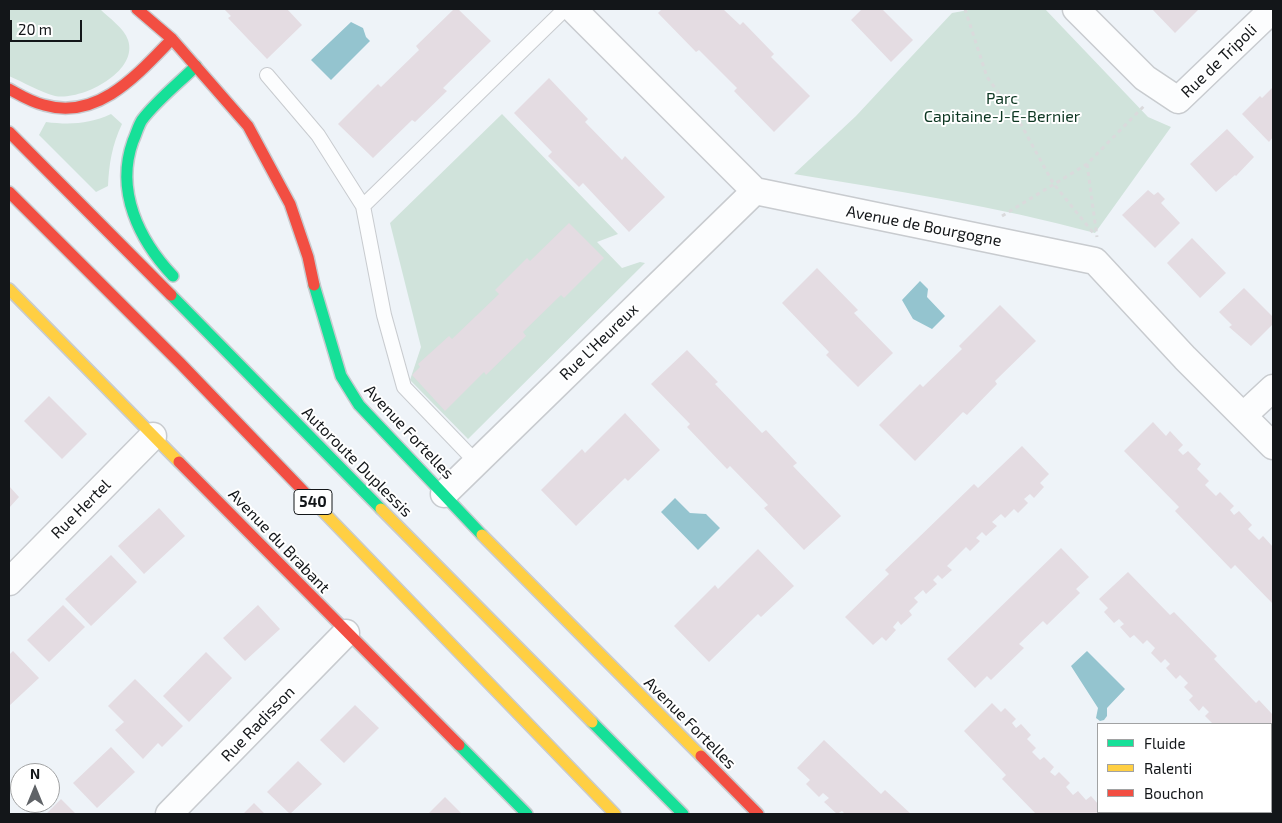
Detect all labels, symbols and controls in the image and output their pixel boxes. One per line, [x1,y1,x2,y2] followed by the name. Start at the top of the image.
[12,10,85,42] scale bar
[18,20,52,38] text: 20 m
[1177,20,1261,102] street label: Rue de Tripoli
[924,89,1080,127] park label: Parc Capitaine-J-E-Bernier
[845,202,1003,250] street label: Avenue de Bourgogne
[556,300,642,384] street label: Rue L'Heureux
[360,381,458,483] street label: Avenue Fortelles
[298,403,416,521] street label: Autoroute Duplessis
[47,475,115,543] street label: Rue Hertel
[224,485,334,597] street label: Avenue du Brabant
[294,490,332,514] road number: 540
[640,673,740,773] street label: Avenue Fortelles
[217,682,299,766] street label: Rue Radisson
[1097,723,1272,813] legend
[1144,734,1185,752] text: Fluide
[1144,759,1192,777] text: Ralenti
[10,763,60,813] north arrow
[30,765,40,782] text: N
[1144,784,1204,802] text: Bouchon

